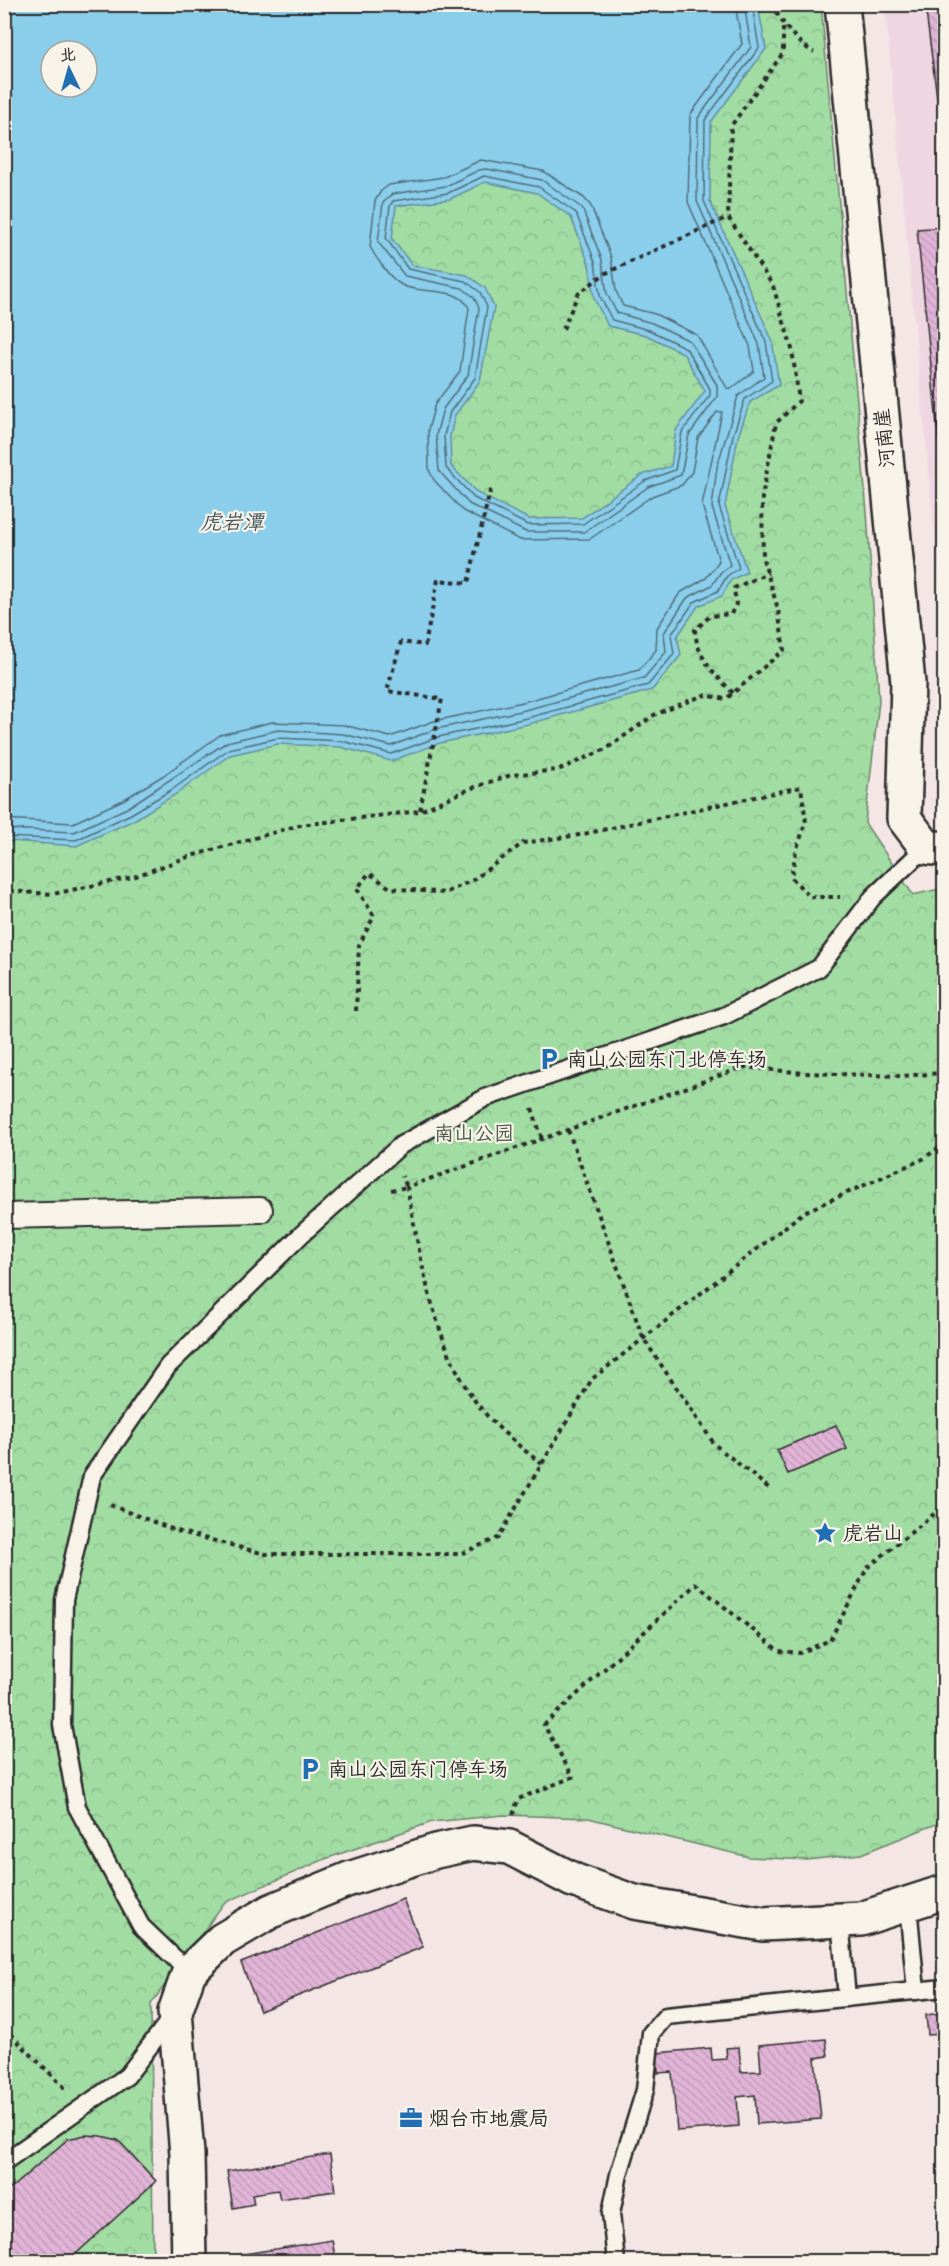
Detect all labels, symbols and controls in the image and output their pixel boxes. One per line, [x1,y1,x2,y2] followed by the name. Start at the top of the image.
[39,39,99,99] north arrow
[59,44,77,65] text: 北
[869,407,899,469] street label: 河南崖
[201,509,265,534] water label: 虎岩潭
[536,1046,562,1072] parking icon: 南山公园东门北停车场
[567,1047,767,1071] place label: 南山公园东门北停车场
[434,1121,514,1145] park label: 南山公园
[812,1520,838,1546] place icon: 虎岩山
[843,1521,903,1545] place label: 虎岩山
[297,1756,323,1782] parking icon: 南山公园东门停车场
[328,1757,508,1781] place label: 南山公园东门停车场
[398,2105,424,2131] office icon: 烟台市地震局
[429,2106,549,2130] place label: 烟台市地震局

